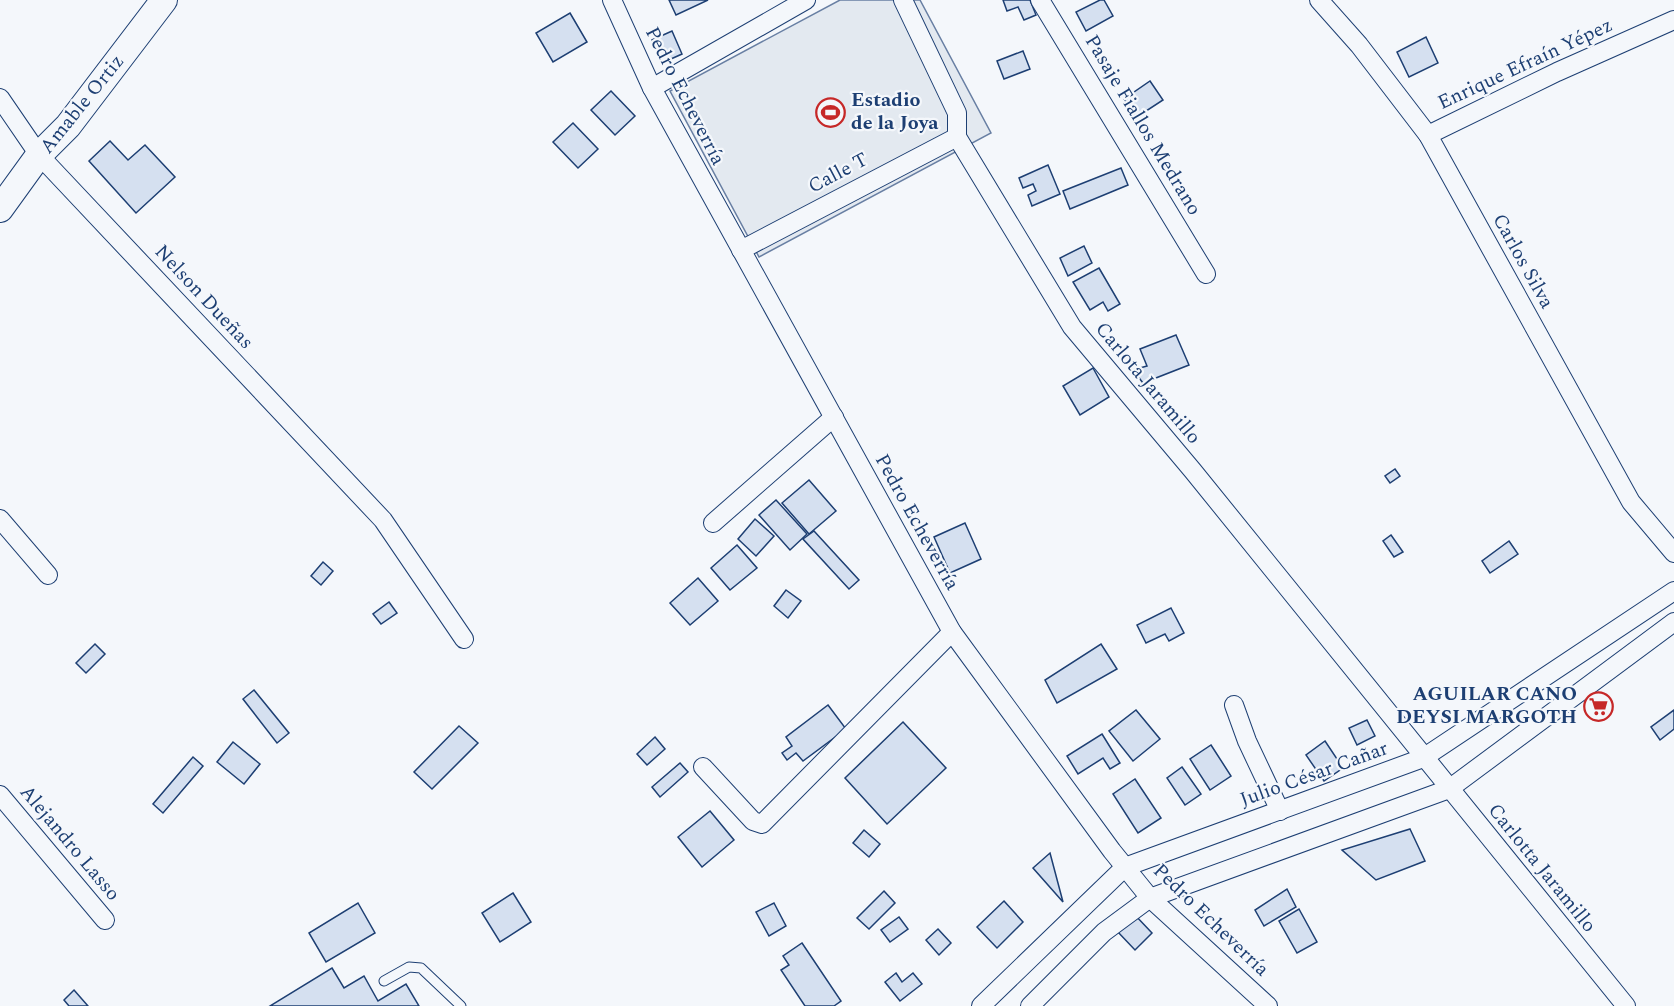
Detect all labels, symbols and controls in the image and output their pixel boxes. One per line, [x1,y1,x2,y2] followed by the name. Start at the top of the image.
[1433,10,1617,118] street label: Enrique Efraín Yépez
[637,21,733,171] street label: Pedro Echeverría
[1077,29,1209,221] street label: Pasaje Fiallos Medrano
[32,48,132,160] street label: Amable Ortiz
[851,85,939,138] place label: Estadio de la Joya
[814,96,846,128] sports icon: Estadio de la Joya
[803,145,873,201] street label: Calle T
[1485,208,1562,314] street label: Carlos Silva
[147,238,261,356] street label: Nelson Dueñas
[1088,315,1208,451] street label: Carlota Jaramillo
[867,448,967,596] street label: Pedro Echeverría
[1396,679,1577,732] place label: AGUILAR CANO DEYSI MARGOTH
[1582,690,1614,722] supermarket icon: AGUILAR CANO DEYSI MARGOTH
[1236,733,1392,815] street label: Julio César Cañar
[12,778,128,908] street label: Alejandro Lasso
[1480,797,1604,939] street label: Carlotta Jaramillo
[1146,856,1276,984] street label: Pedro Echeverría

